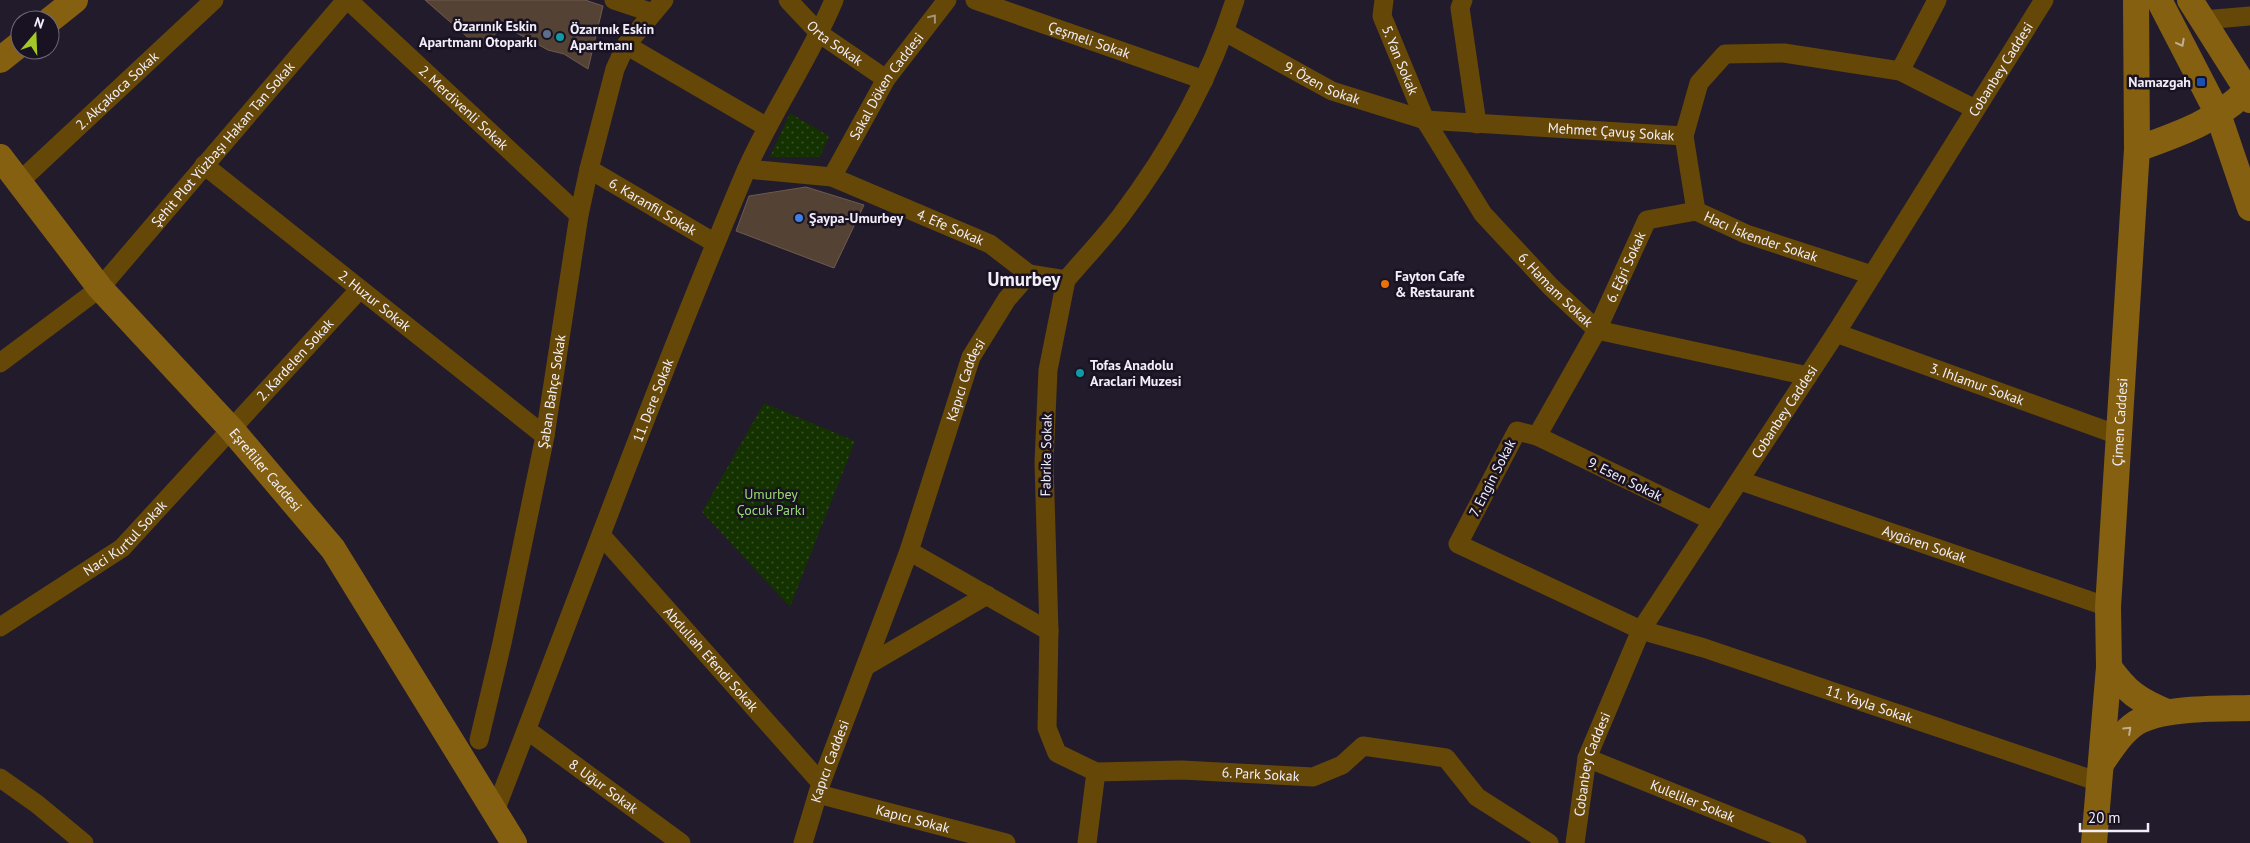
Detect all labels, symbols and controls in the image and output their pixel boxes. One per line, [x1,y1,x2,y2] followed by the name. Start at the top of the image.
[10,10,60,60] north arrow
[32,13,47,33] text: N
[927,15,936,24] one-way arrow
[419,17,537,51] place label: Özarınık Eskin Apartmanı Otoparkı
[803,17,867,70] street label: Orta Sokak
[1046,17,1133,63] street label: Çeşmeli Sokak
[1964,19,2037,120] street label: Cobanbey Caddesi
[570,20,654,54] place label: Özarınık Eskin Apartmanı
[1378,23,1423,98] street label: 5. Yan Sokak
[541,28,553,40] marker: Özarınık Eskin Apartmanı Otoparkı
[845,29,928,143] street label: Sakal Döken Caddesi
[554,31,566,43] marker: Özarınık Eskin Apartmanı
[2175,38,2185,47] one-way arrow
[72,47,163,134] street label: 2. Akçakoca Sokak
[1281,57,1363,108] street label: 9. Özen Sokak
[147,58,299,231] street label: Şehit Plot Yüzbaşı Hakan Tan Sokak
[415,62,512,154] street label: 2. Merdivenli Sokak
[2128,73,2191,91] place label: Namazgah
[2195,76,2207,88] marker: Namazgah
[1547,119,1675,144] street label: Mehmet Çavuş Sokak
[606,174,700,239] street label: 6. Karanfil Sokak
[914,205,987,250] street label: 4. Efe Sokak
[1701,207,1820,266] street label: Hacı İskender Sokak
[809,209,904,227] place label: Şaypa-Umurbey
[793,212,805,224] marker: Şaypa-Umurbey
[1602,228,1650,305] street label: 6. Eğri Sokak
[1514,249,1597,331] street label: 6. Hamam Sokak
[335,266,415,335] street label: 2. Huzur Sokak
[988,267,1061,291] district label: Umurbey
[1395,267,1475,301] place label: Fayton Cafe & Restaurant
[1379,278,1391,290] marker: Fayton Cafe & Restaurant
[253,314,338,405] street label: 2. Kardelen Sokak
[534,333,570,450] street label: Şaban Bahçe Sokak
[942,335,989,423] street label: Kapıcı Caddesi
[628,356,677,445] street label: 11. Dere Sokak
[1090,356,1182,390] place label: Tofas Anadolu Araclari Muzesi
[1928,359,2027,409] street label: 3. Ihlamur Sokak
[1747,362,1822,462] street label: Cobanbey Caddesi
[1074,367,1086,379] marker: Tofas Anadolu Araclari Muzesi
[2108,377,2131,467] street label: Çimen Caddesi
[1036,413,1056,497] street label: Fabrika Sokak
[225,425,306,515] street label: Eşrefliler Caddesi
[1465,436,1519,520] street label: 7. Engin Sokak
[1585,453,1665,505] street label: 9. Esen Sokak
[737,485,805,519] park label: Umurbey Çocuk Parkı
[80,496,171,580] street label: Naci Kurtul Sokak
[1880,521,1969,567] street label: Aygören Sokak
[660,603,763,716] street label: Abdullah Efendi Sokak
[1824,681,1916,727] street label: 11. Yayla Sokak
[1570,709,1614,818] street label: Cobanbey Caddesi
[807,717,853,805] street label: Kapıcı Caddesi
[2123,727,2132,736] one-way arrow
[565,755,642,818] street label: 8. Uğur Sokak
[1221,763,1300,785] street label: 6. Park Sokak
[1648,776,1738,826] street label: Kuleliler Sokak
[874,800,952,837] street label: Kapıcı Sokak
[2080,800,2148,832] scale bar
[2088,808,2121,827] text: 20 m

